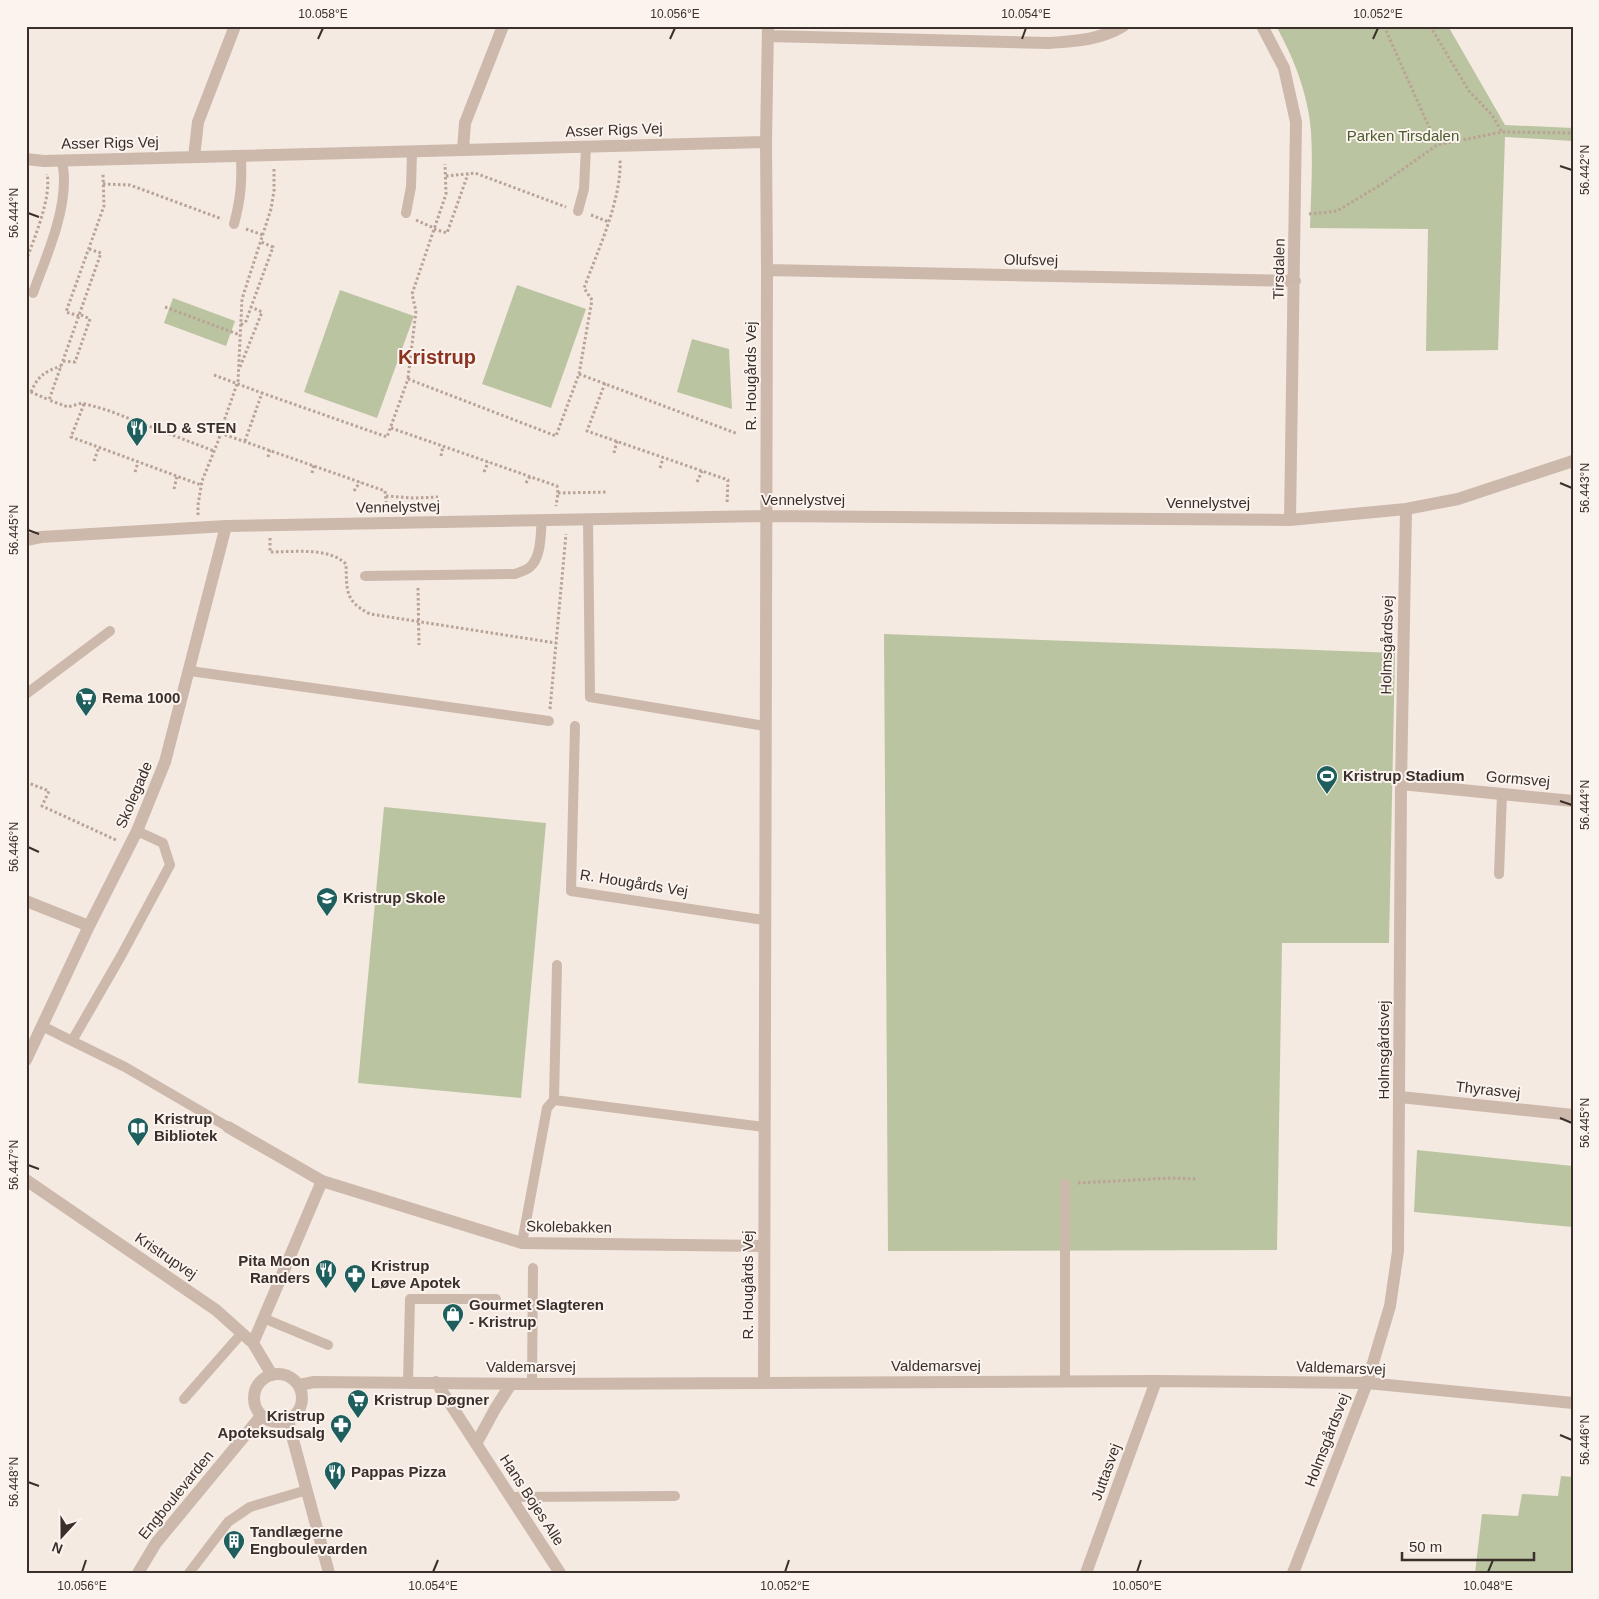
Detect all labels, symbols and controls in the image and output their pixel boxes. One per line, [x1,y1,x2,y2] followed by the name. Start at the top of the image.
[298,7,348,21] text: 10.058°E
[650,7,700,21] text: 10.056°E
[1001,7,1051,21] text: 10.054°E
[1353,7,1403,21] text: 10.052°E
[565,119,663,140] street label: Asser Rigs Vej
[1347,127,1459,144] park label: Parken Tirsdalen
[61,133,159,152] street label: Asser Rigs Vej
[1578,145,1592,195] text: 56.442°N
[7,188,21,238] text: 56.444°N
[1269,238,1288,300] street label: Tirsdalen
[1004,251,1058,268] street label: Olufsvej
[742,321,759,431] street label: R. Hougårds Vej
[398,346,476,368] district label: Kristrup
[125,416,149,447] restaurant icon: ILD & STEN
[153,419,236,436] place label: ILD & STEN
[1578,463,1592,513] text: 56.443°N
[761,491,845,508] street label: Vennelystvej
[1166,494,1250,511] street label: Vennelystvej
[356,497,440,516] street label: Vennelystvej
[7,505,21,555] text: 56.445°N
[1377,595,1396,695] street label: Holmsgårdsvej
[74,686,98,717] supermarket icon: Rema 1000
[102,689,180,706] place label: Rema 1000
[112,759,155,831] street label: Skolegade
[1315,764,1339,795] sports icon: Kristrup Stadium
[1343,767,1465,784] place label: Kristrup Stadium
[1485,767,1551,790] street label: Gormsvej
[1578,780,1592,830] text: 56.444°N
[7,822,21,872] text: 56.446°N
[579,866,689,899] street label: R. Hougårds Vej
[315,886,339,917] school or university icon: Kristrup Skole
[343,889,446,906] place label: Kristrup Skole
[1375,1000,1392,1100] street label: Holmsgårdsvej
[1455,1078,1521,1101] street label: Thyrasvej
[1578,1098,1592,1148] text: 56.445°N
[154,1110,218,1144] place label: Kristrup Bibliotek
[126,1116,150,1147] library icon: Kristrup Bibliotek
[7,1140,21,1190] text: 56.447°N
[526,1217,612,1236] street label: Skolebakken
[132,1229,200,1282] street label: Kristrupvej
[739,1230,756,1340] street label: R. Hougårds Vej
[238,1252,310,1286] place label: Pita Moon Randers
[371,1257,461,1291] place label: Kristrup Løve Apotek
[314,1258,338,1289] restaurant icon: Pita Moon Randers
[343,1263,367,1294] pharmacy icon: Kristrup Løve Apotek
[469,1296,604,1330] place label: Gourmet Slagteren - Kristrup
[441,1302,465,1333] shop icon: Gourmet Slagteren - Kristrup
[891,1357,981,1374] street label: Valdemarsvej
[1296,1357,1386,1378] street label: Valdemarsvej
[486,1358,576,1375] street label: Valdemarsvej
[346,1388,370,1419] supermarket icon: Kristrup Døgner
[1301,1390,1352,1489] street label: Holmsgårdsvej
[374,1391,489,1408] place label: Kristrup Døgner
[217,1407,325,1441] place label: Kristrup Apoteksudsalg
[329,1413,353,1444] pharmacy icon: Kristrup Apoteksudsalg
[1578,1415,1592,1465] text: 56.446°N
[1087,1441,1124,1503] street label: Juttasvej
[135,1447,217,1542] street label: Engboulevarden
[497,1451,568,1548] street label: Hans Bojes Alle
[7,1457,21,1507] text: 56.448°N
[323,1460,347,1491] restaurant icon: Pappas Pizza
[351,1463,447,1480] place label: Pappas Pizza
[38,1512,88,1562] north arrow
[250,1523,368,1557] place label: Tandlægerne Engboulevarden
[222,1529,246,1560] building icon: Tandlægerne Engboulevarden
[1402,1529,1534,1561] scale bar
[1409,1538,1442,1555] text: 50 m
[50,1539,65,1557] text: N
[57,1579,107,1593] text: 10.056°E
[408,1579,458,1593] text: 10.054°E
[760,1579,810,1593] text: 10.052°E
[1112,1579,1162,1593] text: 10.050°E
[1463,1579,1513,1593] text: 10.048°E

